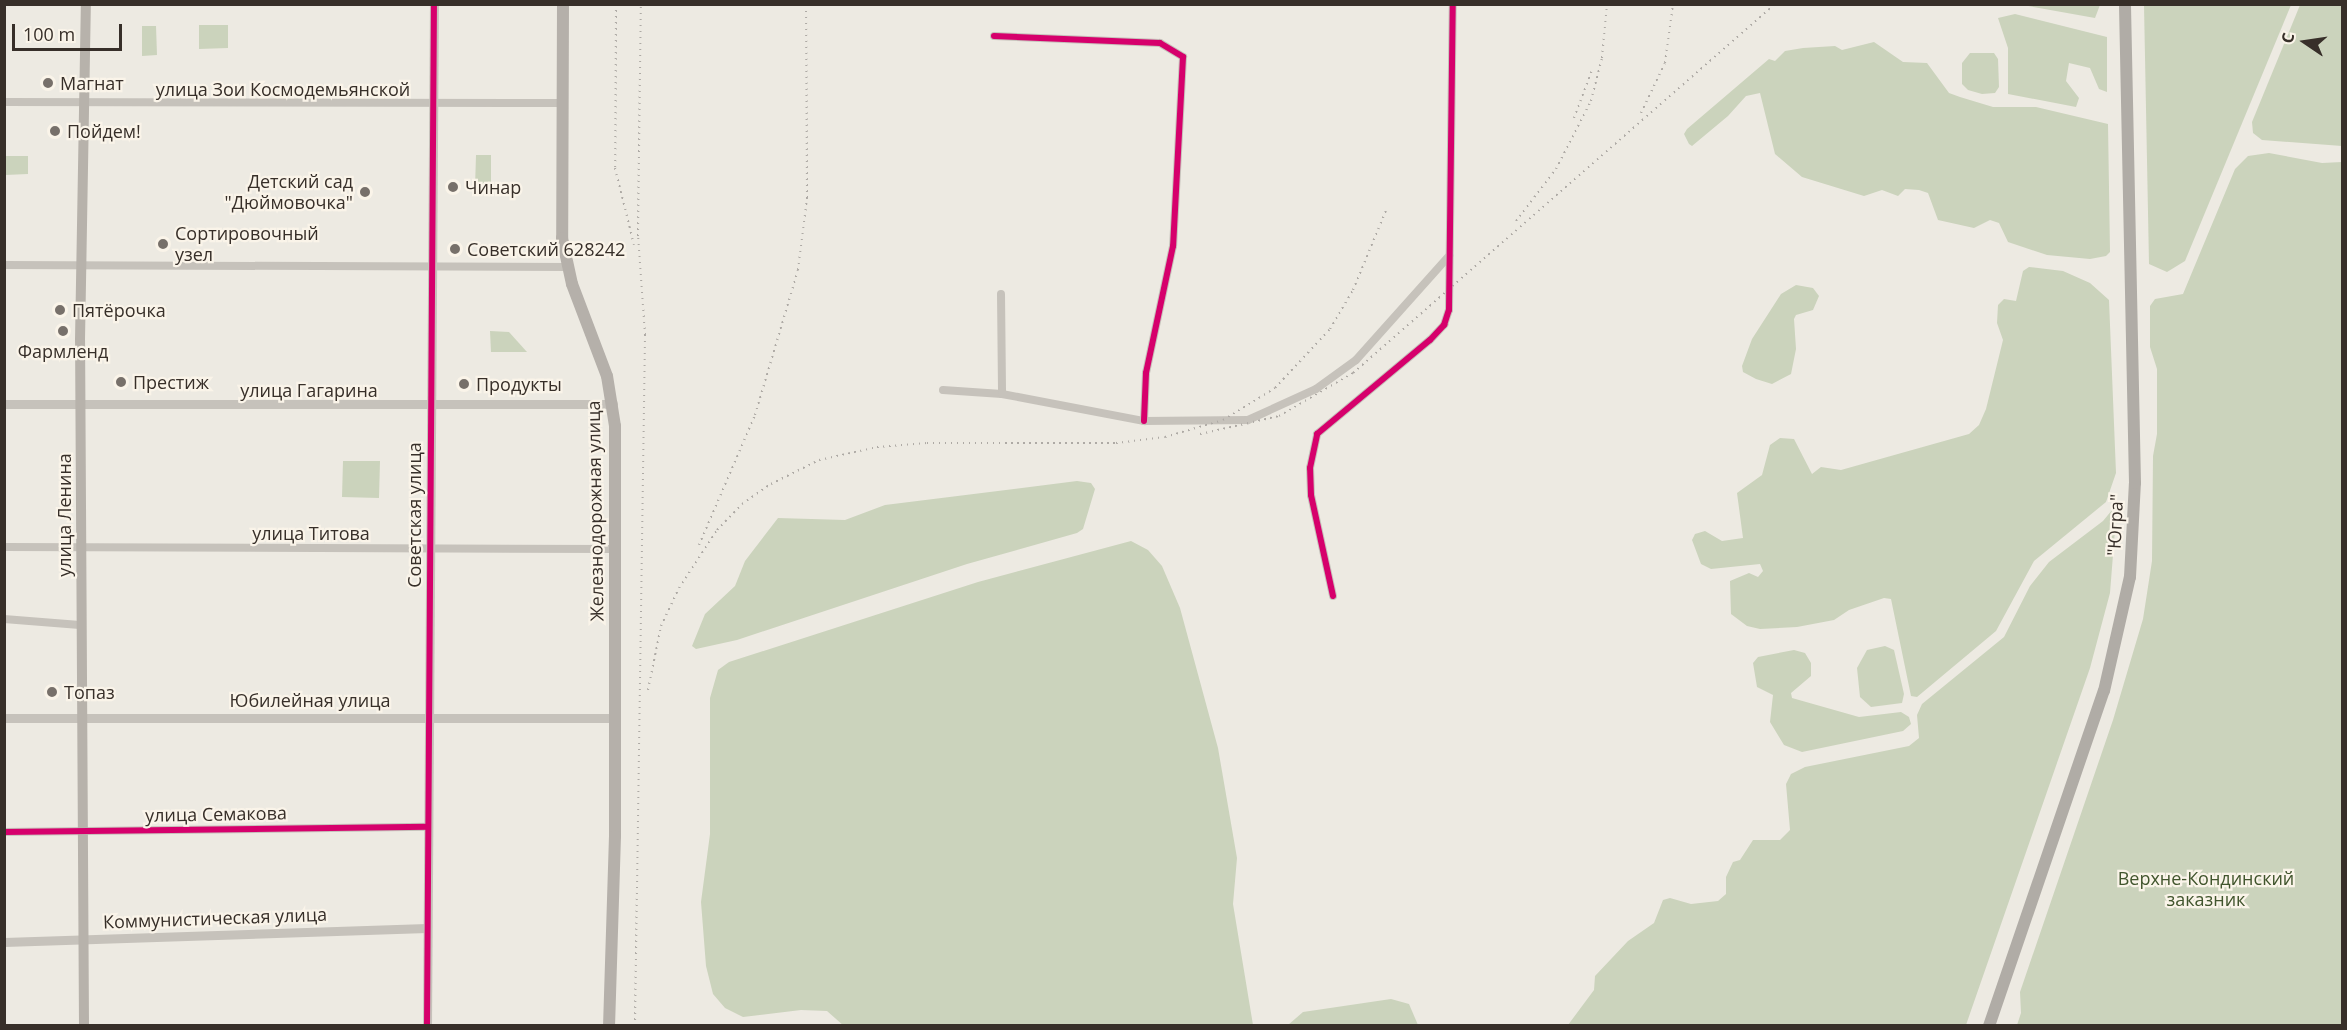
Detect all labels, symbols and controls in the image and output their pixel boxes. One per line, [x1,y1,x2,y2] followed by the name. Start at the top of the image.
[15,12,124,50] scale bar
[2275,12,2335,72] north arrow
[23,22,75,46] text: 100 m
[2276,31,2299,45] text: С
[60,72,124,94] place label: Магнат
[41,76,55,90] marker: Магнат
[156,78,410,100] street label: улица Зои Космодемьянской
[67,120,141,142] place label: Пойдем!
[48,124,62,138] marker: Пойдем!
[225,171,353,213] place label: Детский сад "Дюймовочка"
[465,176,521,198] place label: Чинар
[446,180,460,194] marker: Чинар
[358,185,372,199] marker: Детский сад "Дюймовочка"
[175,223,319,266] place label: Сортировочный узел
[156,237,170,251] marker: Сортировочный узел
[467,238,625,260] place label: Советский 628242
[448,242,462,256] marker: Советский 628242
[72,299,166,321] place label: Пятёрочка
[53,303,67,317] marker: Пятёрочка
[56,324,70,338] marker: Фармленд
[18,340,108,362] place label: Фармленд
[133,371,209,393] place label: Престиж
[476,373,562,395] place label: Продукты
[114,375,128,389] marker: Престиж
[457,377,471,391] marker: Продукты
[240,379,378,401] street label: улица Гагарина
[582,400,608,622] street label: Железнодорожная улица
[403,442,425,588] street label: Советская улица
[53,453,75,577] street label: улица Ленина
[2103,493,2127,557] street label: "Югра"
[252,522,370,544] street label: улица Титова
[64,681,115,703] place label: Топаз
[45,685,59,699] marker: Топаз
[230,689,390,711] street label: Юбилейная улица
[145,802,287,826] street label: улица Семакова
[2118,868,2294,910] park label: Верхне-Кондинский заказник
[103,903,327,933] street label: Коммунистическая улица

